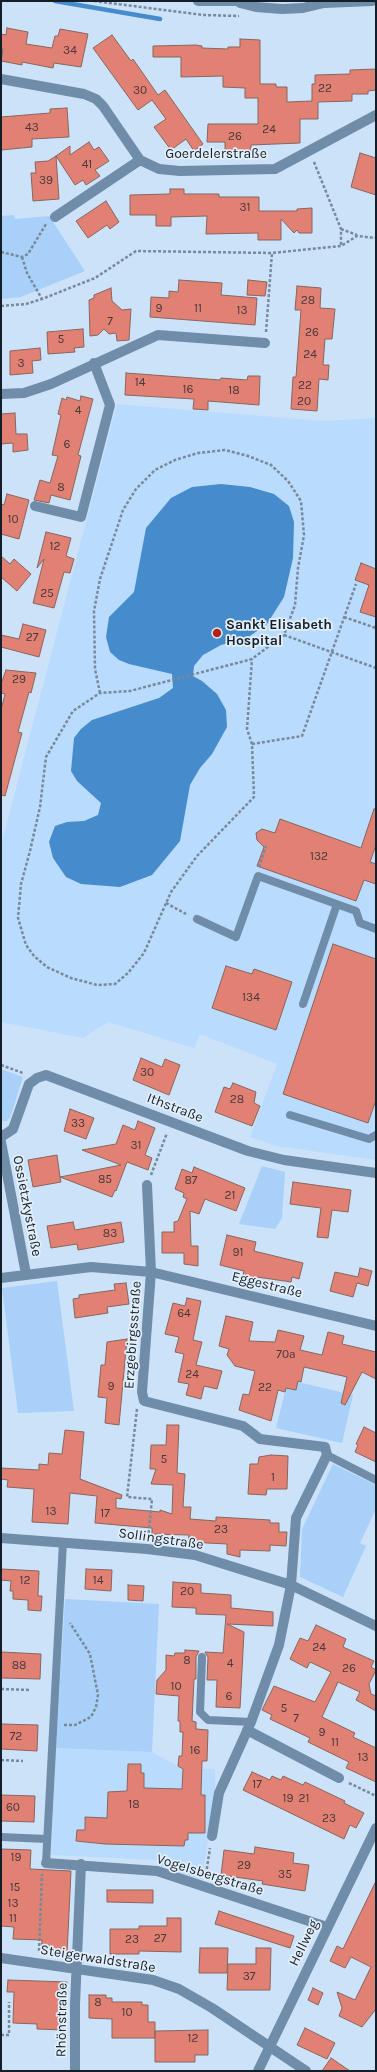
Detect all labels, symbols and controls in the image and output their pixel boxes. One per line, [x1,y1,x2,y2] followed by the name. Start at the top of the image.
[63,44,77,58] house number: 34
[318,82,332,96] house number: 22
[133,84,147,98] house number: 30
[25,121,39,135] house number: 43
[262,123,276,137] house number: 24
[228,130,242,144] house number: 26
[165,146,267,162] street label: Goerdelerstraße
[82,158,92,172] house number: 41
[39,174,53,188] house number: 39
[239,201,251,215] house number: 31
[301,294,315,308] house number: 28
[156,302,162,316] house number: 9
[194,302,202,316] house number: 11
[236,304,248,318] house number: 13
[107,315,113,329] house number: 7
[305,326,319,340] house number: 26
[58,333,64,347] house number: 5
[303,348,317,362] house number: 24
[17,357,25,371] house number: 3
[135,376,145,390] house number: 14
[298,379,312,393] house number: 22
[183,383,193,397] house number: 16
[228,384,240,398] house number: 18
[297,395,311,409] house number: 20
[75,404,81,418] house number: 4
[64,438,70,452] house number: 6
[57,481,65,495] house number: 8
[7,513,19,527] house number: 10
[50,540,60,554] house number: 12
[40,587,54,601] house number: 25
[226,617,332,650] place label: Sankt Elisabeth Hospital
[211,627,223,639] marker: Sankt Elisabeth Hospital
[26,631,38,645] house number: 27
[12,673,26,687] house number: 29
[310,850,328,864] house number: 132
[242,991,260,1005] house number: 134
[140,1066,154,1080] house number: 30
[145,1090,205,1126] street label: Ithstraße
[230,1093,244,1107] house number: 28
[71,1117,85,1131] house number: 33
[130,1139,142,1153] house number: 31
[9,1154,45,1258] street label: Ossietzkystraße
[98,1173,112,1187] house number: 85
[184,1174,198,1188] house number: 87
[225,1189,235,1203] house number: 21
[103,1227,117,1241] house number: 83
[233,1246,243,1260] house number: 91
[230,1268,304,1302] street label: Eggestraße
[121,1280,145,1390] street label: Erzgebirgsstraße
[177,1307,191,1321] house number: 64
[276,1348,296,1362] house number: 70a
[185,1368,199,1382] house number: 24
[108,1380,114,1394] house number: 9
[258,1381,272,1395] house number: 22
[161,1453,167,1467] house number: 5
[271,1471,275,1485] house number: 1
[45,1505,57,1519] house number: 13
[100,1507,110,1521] house number: 17
[214,1523,228,1537] house number: 23
[117,1525,205,1553] street label: Sollingstraße
[20,1574,30,1588] house number: 12
[93,1574,103,1588] house number: 14
[180,1585,194,1599] house number: 20
[312,1641,326,1655] house number: 24
[183,1654,191,1668] house number: 8
[227,1657,233,1671] house number: 4
[12,1659,26,1673] house number: 88
[342,1662,356,1676] house number: 26
[170,1680,182,1694] house number: 10
[226,1690,232,1704] house number: 6
[281,1702,287,1716] house number: 5
[293,1712,299,1726] house number: 7
[319,1726,325,1740] house number: 9
[10,1730,22,1744] house number: 72
[331,1736,339,1750] house number: 11
[190,1744,200,1758] house number: 16
[357,1751,369,1765] house number: 13
[252,1778,262,1792] house number: 17
[283,1792,293,1806] house number: 19
[299,1792,309,1806] house number: 21
[128,1798,140,1812] house number: 18
[6,1801,20,1815] house number: 60
[322,1812,336,1826] house number: 23
[11,1851,21,1865] house number: 19
[155,1851,265,1899] street label: Vogelsbergstraße
[237,1859,251,1873] house number: 29
[278,1868,292,1882] house number: 35
[10,1881,20,1895] house number: 15
[7,1897,19,1911] house number: 13
[9,1912,17,1926] house number: 11
[286,1917,322,1969] street label: Hellweg
[154,1932,166,1946] house number: 27
[125,1933,139,1947] house number: 23
[39,1942,157,1976] street label: Steigerwaldstraße
[243,1970,255,1984] house number: 37
[53,1983,71,2057] street label: Rhönstraße
[94,1996,102,2010] house number: 8
[121,2006,133,2020] house number: 10
[188,2032,198,2046] house number: 12

